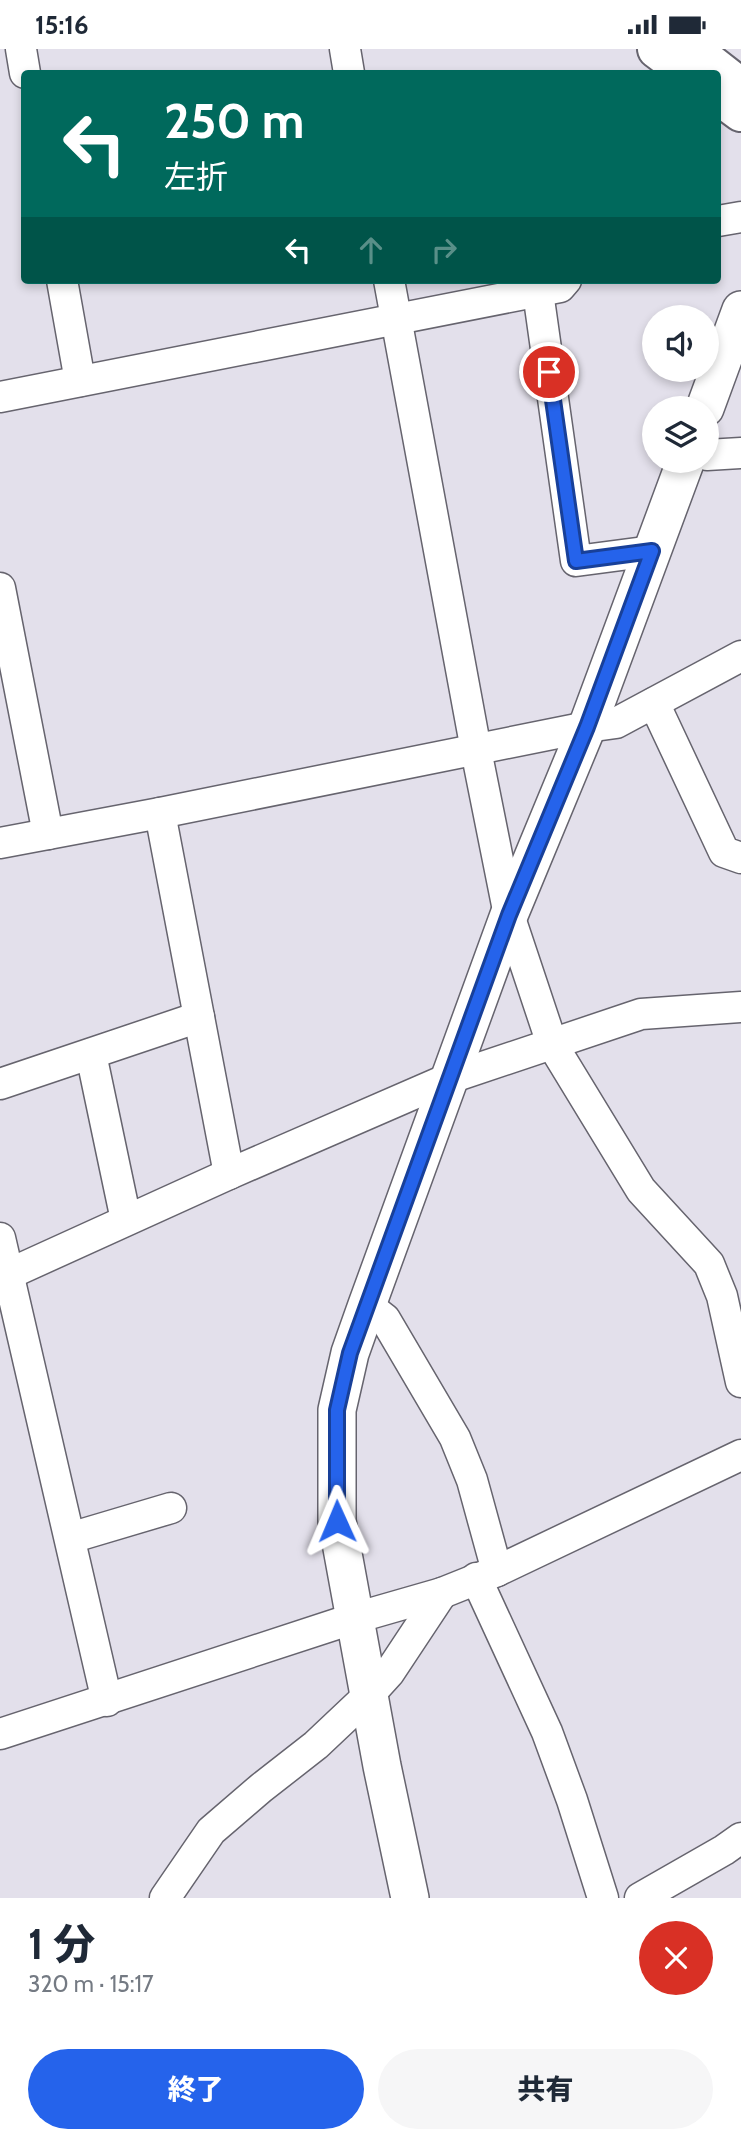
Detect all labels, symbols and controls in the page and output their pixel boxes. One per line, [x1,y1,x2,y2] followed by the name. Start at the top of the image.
[35,9,89,41] text: 15:16
[164,91,304,150] text: 250 m
[49,98,140,189] icon: left
[164,157,228,196] text: 左折
[279,231,317,269] icon: left
[352,231,390,269] icon: ahead
[425,231,463,269] icon: right
[642,305,719,473] map controls
[642,305,719,382] button: sound
[519,342,579,402] pin
[530,353,568,391] icon: arrive
[642,396,719,473] button: layers
[300,1484,374,1558] position arrow
[28,1918,95,1970] text: 1 分
[639,1921,713,1995] button: close
[28,1970,154,1998] text: 320 m · 15:17
[28,2049,364,2129] button: 終了
[378,2049,713,2129] button: 共有

